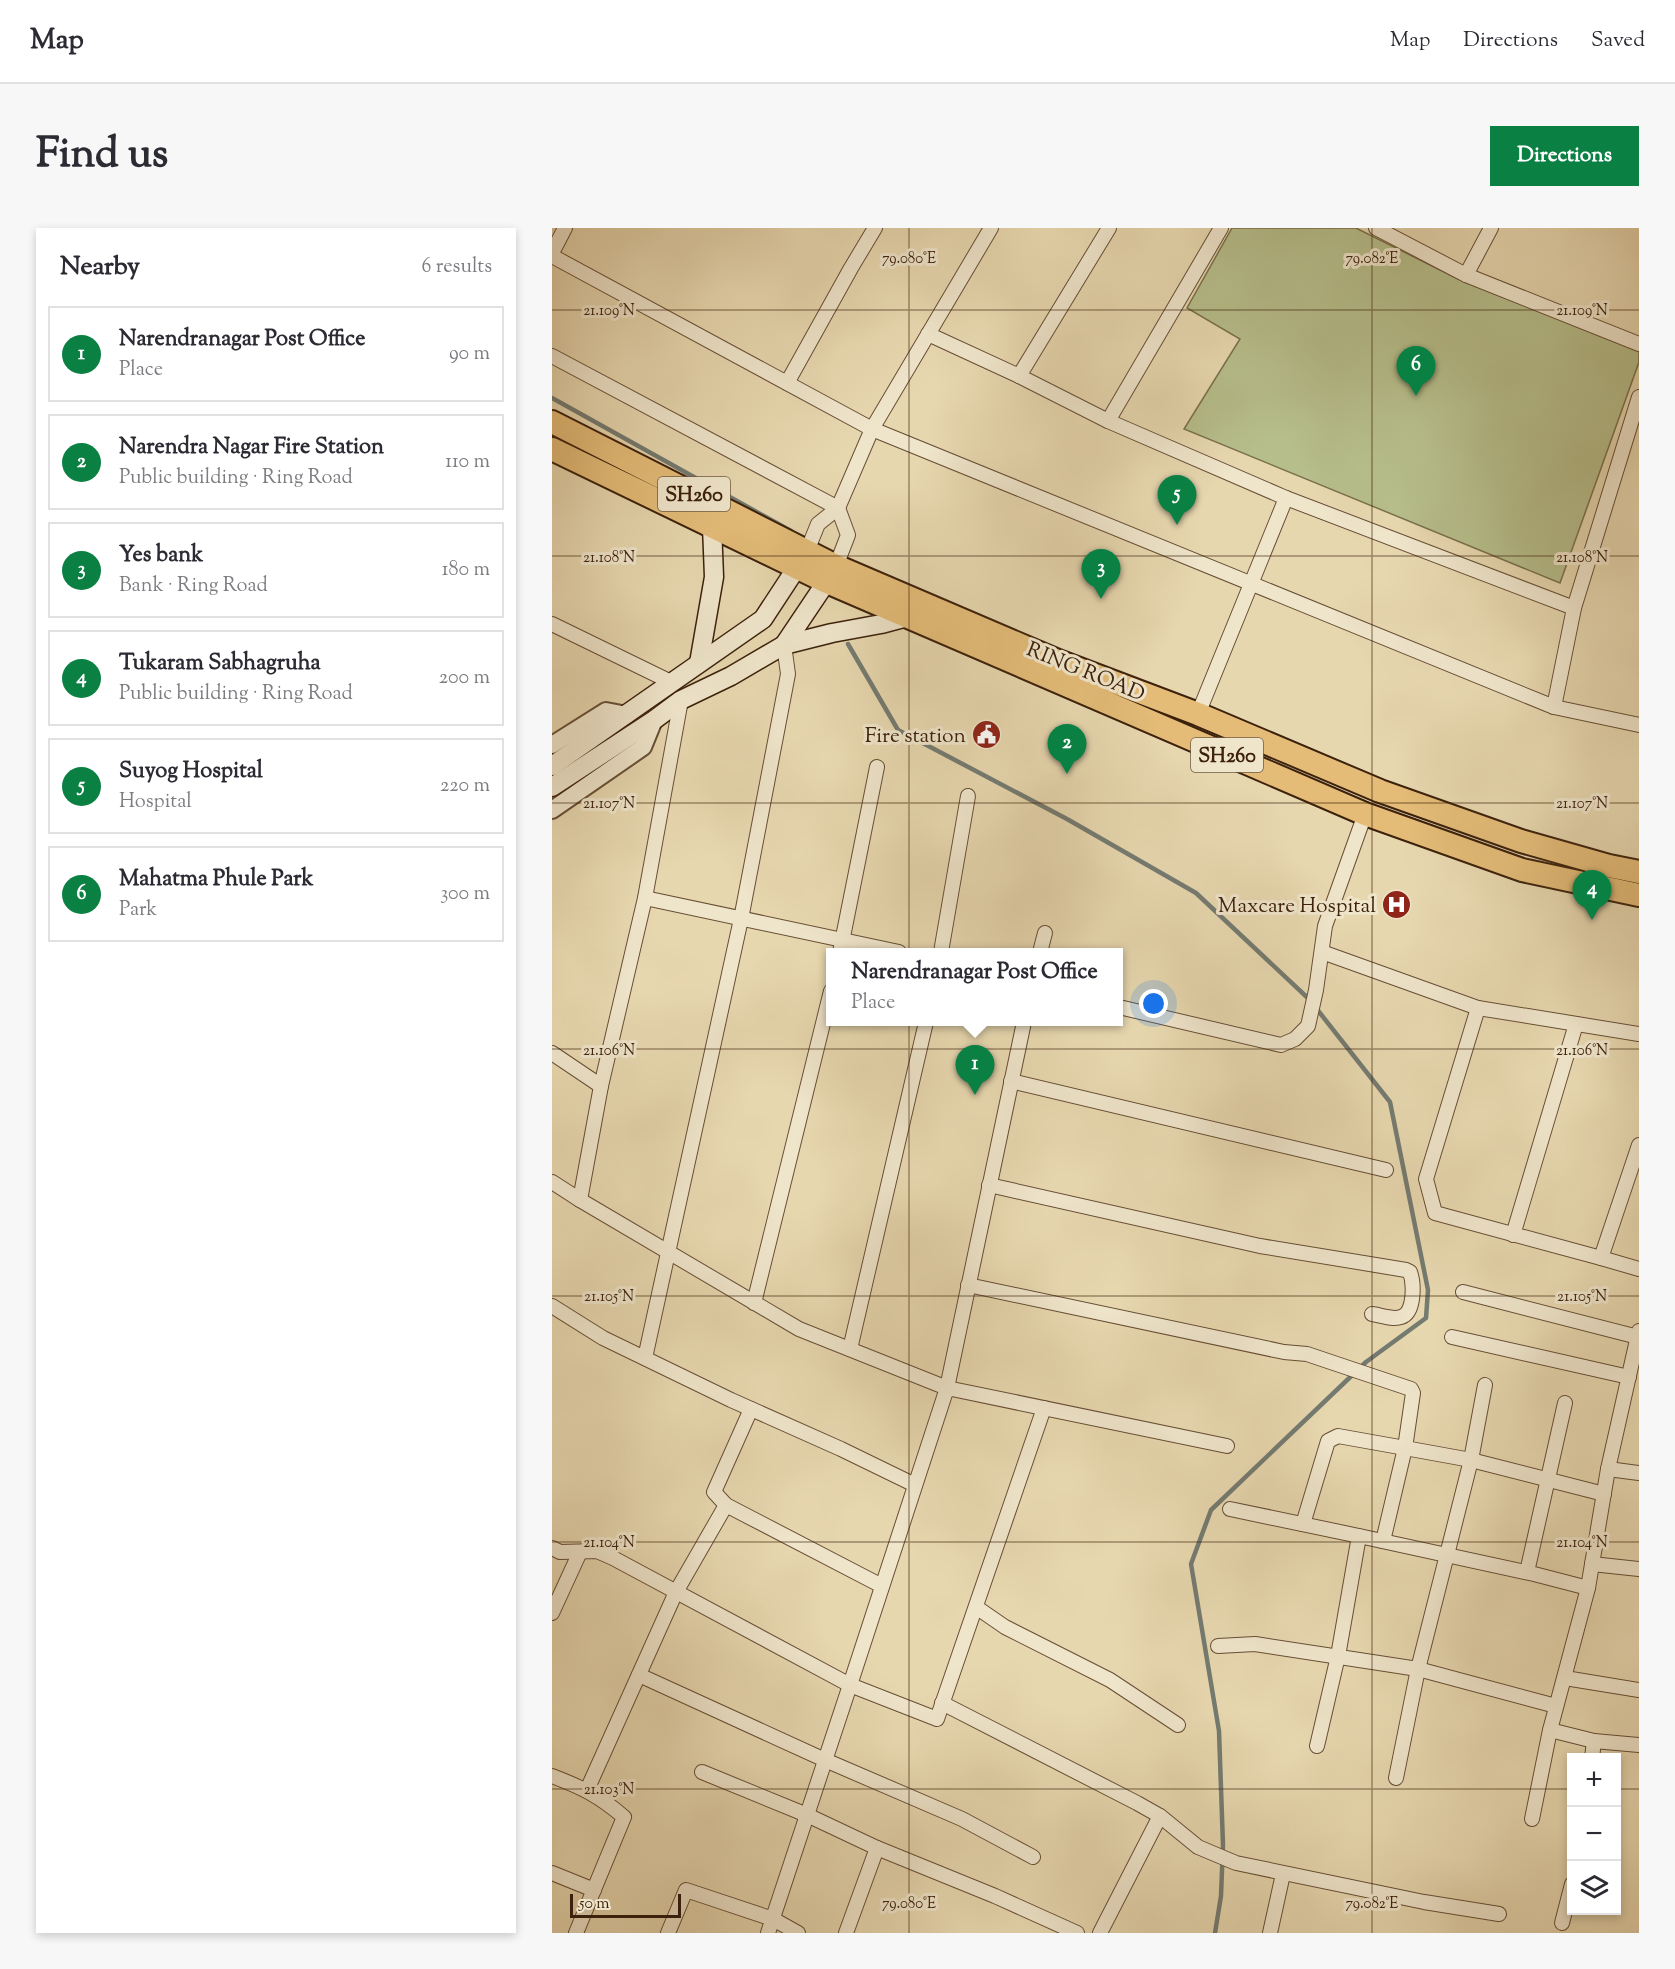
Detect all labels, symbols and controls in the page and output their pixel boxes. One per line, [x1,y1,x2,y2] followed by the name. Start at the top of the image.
[30,21,84,61] text: Map
[1390,26,1430,56] text: Map
[1463,26,1558,56] text: Directions
[1591,26,1645,56] text: Saved
[36,126,168,186] text: Find us
[1490,126,1639,186] button: Directions
[60,249,140,286] text: Nearby
[882,249,936,270] text: 79.080°E
[1346,249,1398,270] text: 79.082°E
[422,253,492,282] text: 6 results
[583,301,635,322] text: 21.109°N
[1556,301,1608,322] text: 21.109°N
[119,324,366,356] text: Narendranagar Post Office
[78,340,85,369] text: 1
[449,340,490,369] text: 90 m
[1396,346,1436,396] pin: 6
[119,356,163,385] text: Place
[119,432,384,464] text: Narendra Nagar Fire Station
[77,448,86,477] text: 2
[445,448,490,477] text: 110 m
[119,464,353,493] text: Public building · Ring Road
[1158,476,1196,525] pin: 5
[658,477,730,511] road number: SH260
[119,540,203,572] text: Yes bank
[583,548,635,569] text: 21.108°N
[1556,548,1608,569] text: 21.108°N
[1082,550,1120,599] pin: 3
[77,556,86,585] text: 3
[442,556,490,585] text: 180 m
[119,572,268,601] text: Bank · Ring Road
[1021,635,1149,710] street label: RING ROAD
[119,648,321,680] text: Tukaram Sabhagruha
[76,664,87,693] text: 4
[439,664,490,693] text: 200 m
[119,680,353,709] text: Public building · Ring Road
[971,719,1003,751] public building icon: Fire station
[865,722,966,752] place label: Fire station
[1048,724,1086,774] pin: 2
[1191,738,1263,772] road number: SH260
[119,756,263,788] text: Suyog Hospital
[78,772,85,801] text: 5
[440,772,490,801] text: 220 m
[119,788,192,817] text: Hospital
[583,794,635,815] text: 21.107°N
[1556,794,1608,815] text: 21.107°N
[119,864,313,896] text: Mahatma Phule Park
[1572,870,1612,920] pin: 4
[77,880,86,909] text: 6
[440,880,490,909] text: 300 m
[1381,889,1413,921] hospital icon: Maxcare Hospital
[1218,892,1376,922] place label: Maxcare Hospital
[119,896,157,925] text: Park
[826,948,1123,1026] popup
[851,957,1098,989] text: Narendranagar Post Office
[851,989,895,1018] text: Place
[1139,989,1168,1018] your location
[583,1041,635,1062] text: 21.106°N
[1556,1041,1608,1062] text: 21.106°N
[956,1046,994,1095] pin: 1
[584,1287,634,1308] text: 21.105°N
[1557,1287,1607,1308] text: 21.105°N
[583,1533,635,1554] text: 21.104°N
[1556,1533,1608,1554] text: 21.104°N
[1567,1753,1621,1915] map controls
[1567,1753,1621,1807] button: +
[584,1780,634,1801] text: 21.103°N
[1567,1807,1621,1861] button: −
[1567,1861,1621,1915] button: layers
[570,1891,681,1918] scale bar
[579,1893,610,1916] text: 50 m
[882,1894,936,1915] text: 79.080°E
[1346,1894,1398,1915] text: 79.082°E

